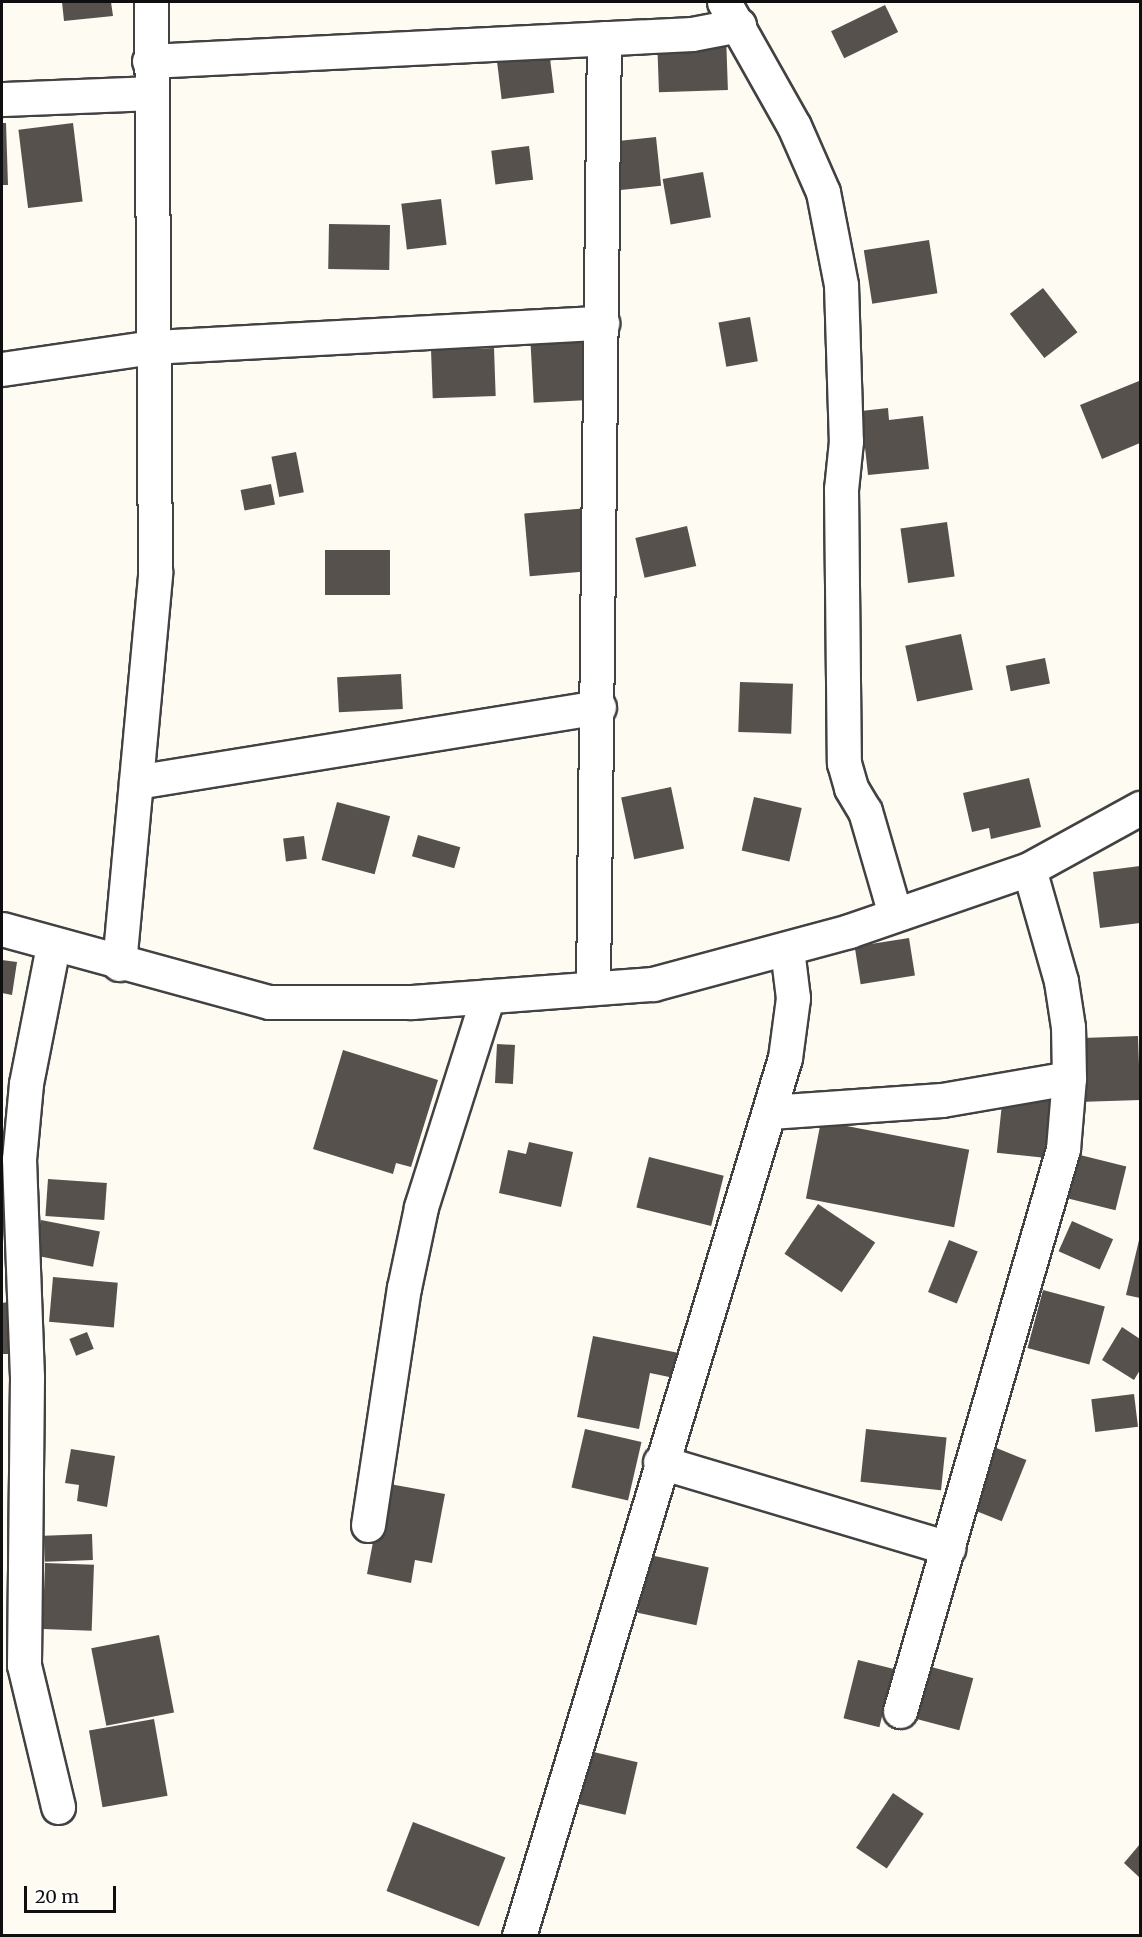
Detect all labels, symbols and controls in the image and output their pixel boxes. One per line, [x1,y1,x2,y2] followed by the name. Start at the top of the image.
[27,1874,118,1912] scale bar
[35,1885,79,1908] text: 20 m

